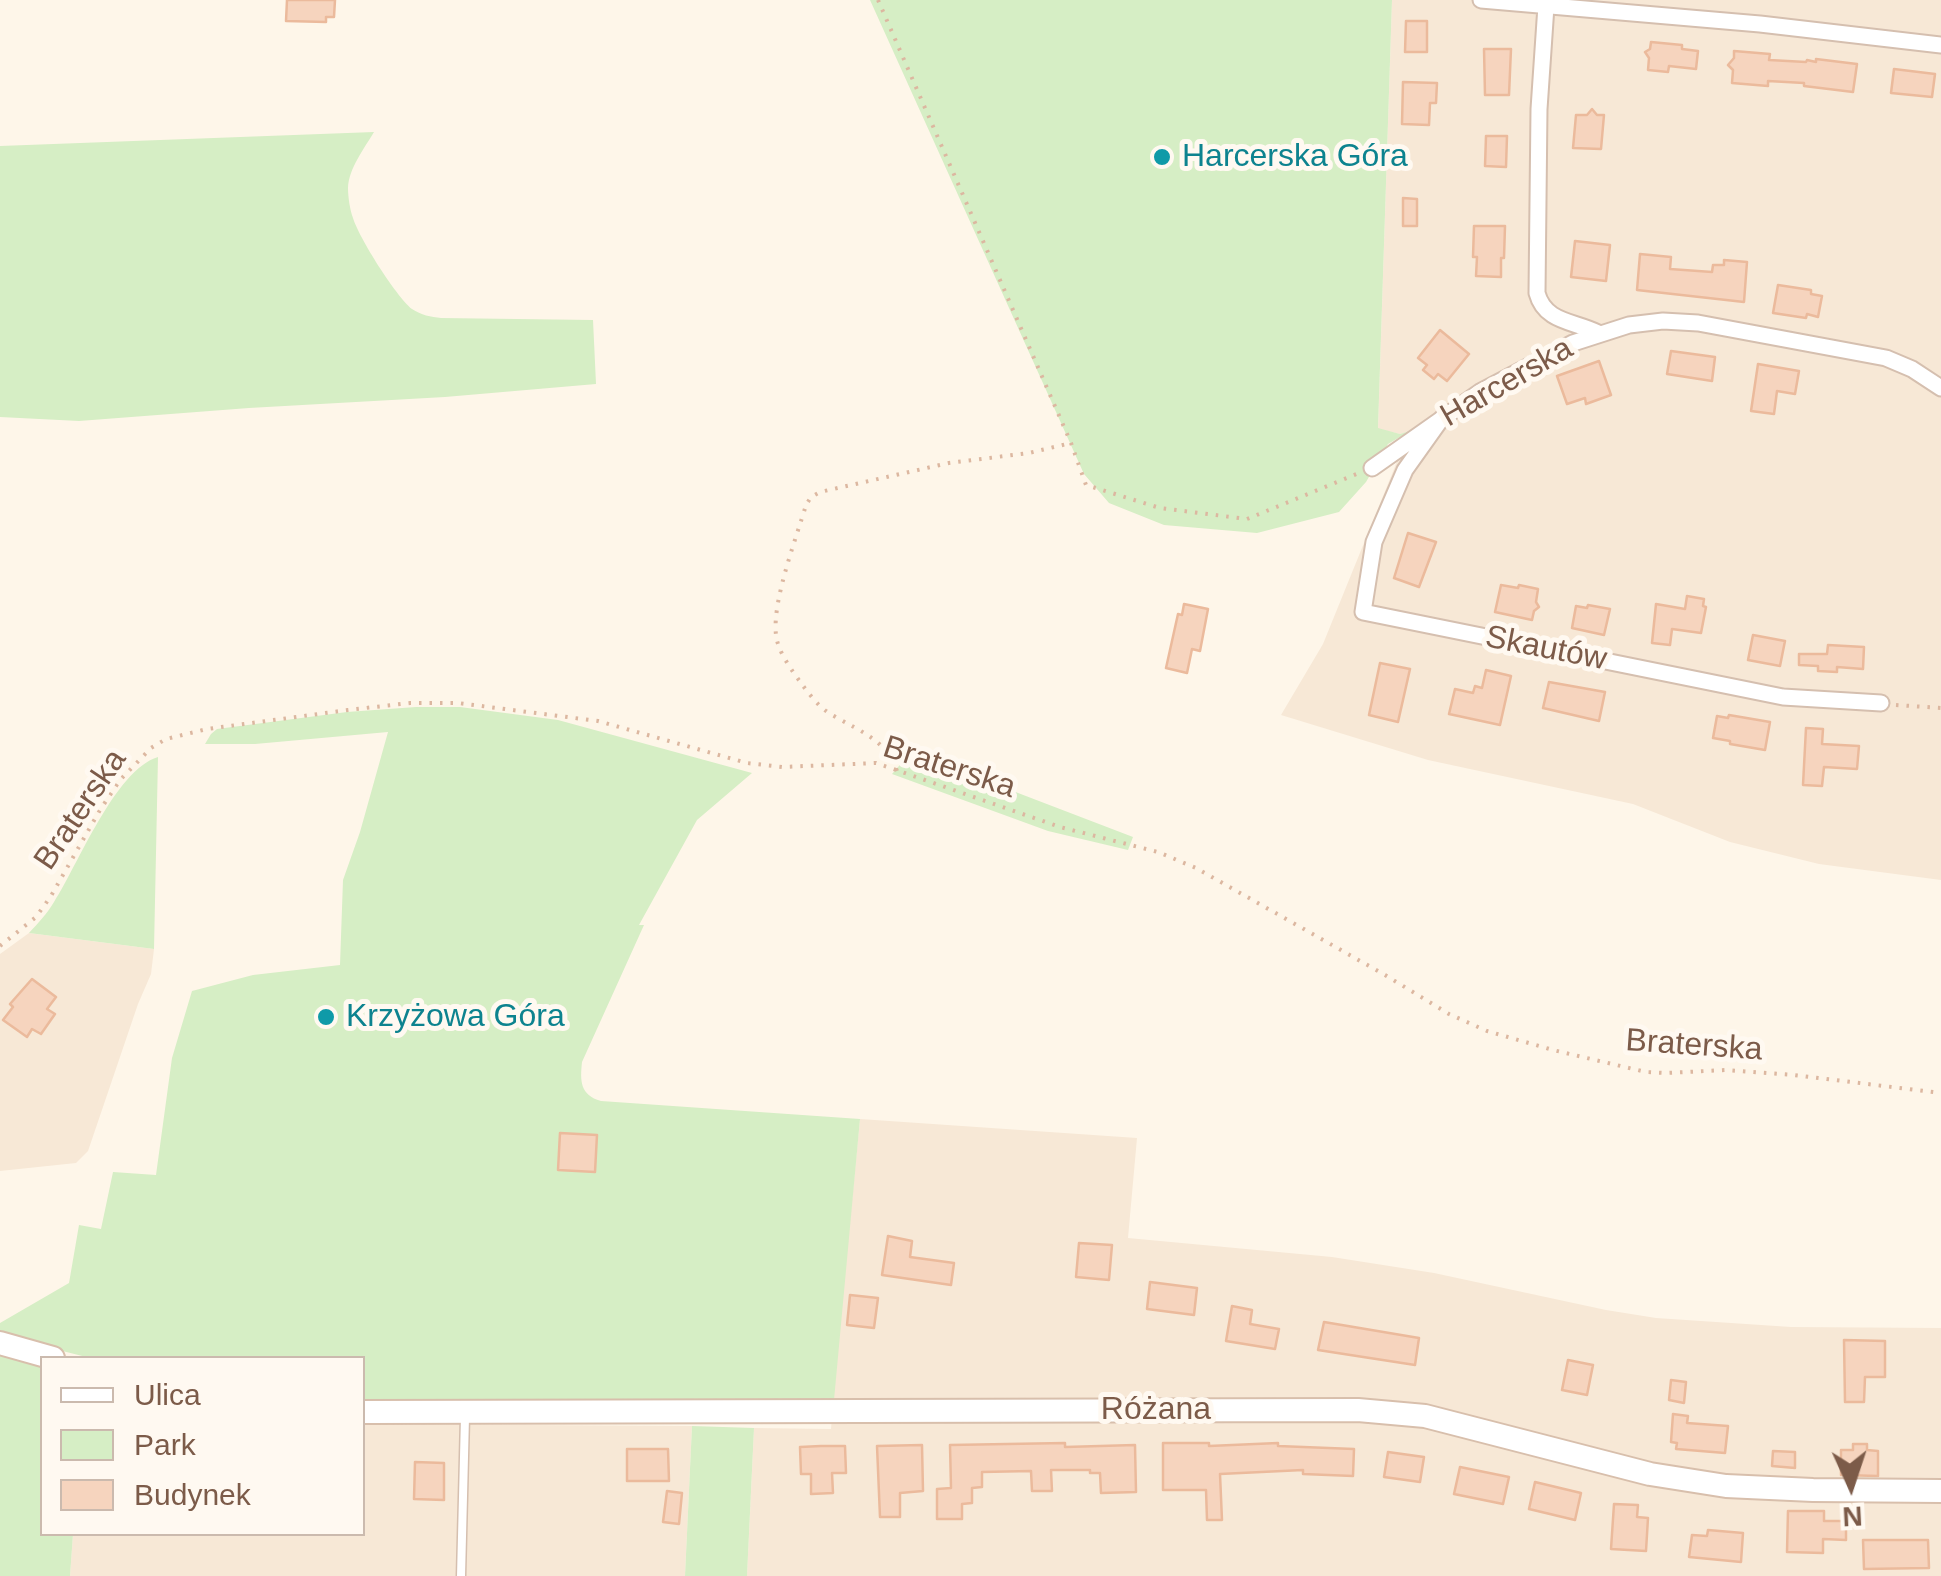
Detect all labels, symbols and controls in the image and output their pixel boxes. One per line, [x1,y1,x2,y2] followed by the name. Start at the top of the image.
[1182,138,1408,176] place label: Harcerska Góra
[1151,146,1173,168] marker: Harcerska Góra
[1434,330,1580,436] street label: Harcerska
[1482,618,1610,680] street label: Skautów
[878,729,1020,807] street label: Braterska
[27,743,135,877] street label: Braterska
[346,998,565,1036] place label: Krzyżowa Góra
[315,1006,337,1028] marker: Krzyżowa Góra
[1624,1022,1764,1070] street label: Braterska
[40,1356,365,1536] legend
[134,1378,201,1411] text: Ulica
[1101,1391,1211,1429] street label: Różana
[134,1428,196,1461] text: Park
[1801,1436,1901,1536] north arrow
[134,1478,251,1511] text: Budynek
[1842,1500,1864,1532] text: N

